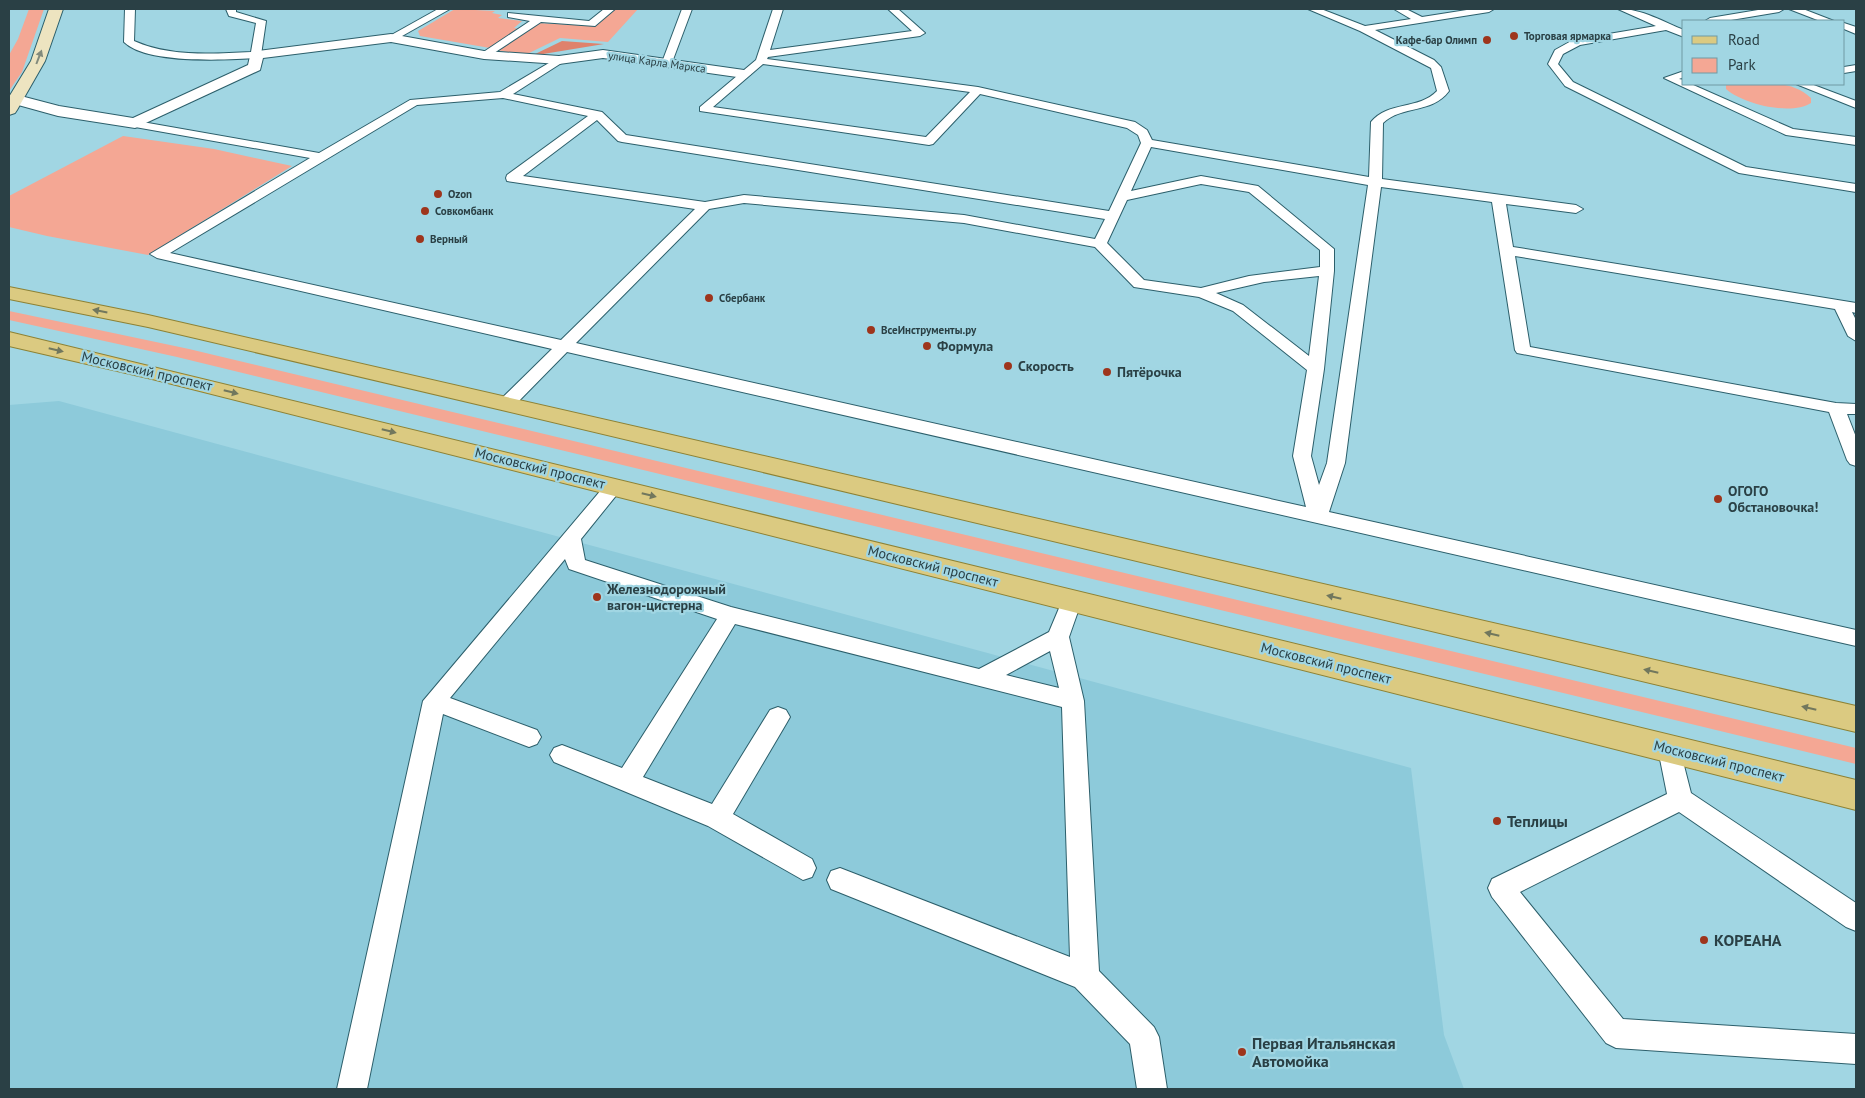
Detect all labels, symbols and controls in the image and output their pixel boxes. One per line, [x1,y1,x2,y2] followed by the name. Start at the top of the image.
[1682,20,1845,85] legend
[1524,29,1611,43] place label: Торговая ярмарка
[1508,30,1520,42] marker: Торговая ярмарка
[1728,30,1760,49] text: Road
[1396,33,1477,47] place label: Кафе-бар Олимп
[1481,34,1493,46] marker: Кафе-бар Олимп
[607,48,707,76] street label: улица Карла Маркса
[35,49,43,64] one-way arrow
[1728,55,1756,74] text: Park
[448,187,472,201] place label: Ozon
[432,188,444,200] marker: Ozon
[435,204,494,218] place label: Совкомбанк
[419,205,431,217] marker: Совкомбанк
[430,232,468,246] place label: Верный
[414,233,426,245] marker: Верный
[719,291,766,305] place label: Сбербанк
[703,292,715,304] marker: Сбербанк
[91,307,107,315] one-way arrow
[881,323,977,337] place label: ВсеИнструменты.ру
[865,324,877,336] marker: ВсеИнструменты.ру
[937,337,993,355] place label: Формула
[921,340,933,352] marker: Формула
[49,346,64,354] one-way arrow
[80,347,215,395] street label: Московский проспект
[1018,357,1074,375] place label: Скорость
[1002,360,1014,372] marker: Скорость
[1117,363,1182,381] place label: Пятёрочка
[1101,366,1113,378] marker: Пятёрочка
[224,388,239,396] one-way arrow
[382,427,397,435] one-way arrow
[473,443,607,493] street label: Московский проспект
[1728,482,1818,516] place label: ОГОГО Обстановочка!
[641,491,656,499] one-way arrow
[1712,493,1724,505] marker: ОГОГО Обстановочка!
[866,541,1000,591] street label: Московский проспект
[606,580,726,614] place label: Железнодорожный вагон-цистерна
[591,591,603,603] marker: Железнодорожный вагон-цистерна
[1327,593,1342,601] one-way arrow
[1485,630,1500,638] one-way arrow
[1259,638,1393,688] street label: Московский проспект
[1643,667,1658,675] one-way arrow
[1801,704,1816,712] one-way arrow
[1652,736,1786,786] street label: Московский проспект
[1507,811,1568,831] place label: Теплицы
[1491,815,1503,827] marker: Теплицы
[1714,930,1782,950] place label: КОРЕАНА
[1698,934,1710,946] marker: КОРЕАНА
[1252,1033,1396,1071] place label: Первая Итальянская Автомойка
[1236,1046,1248,1058] marker: Первая Итальянская Автомойка

